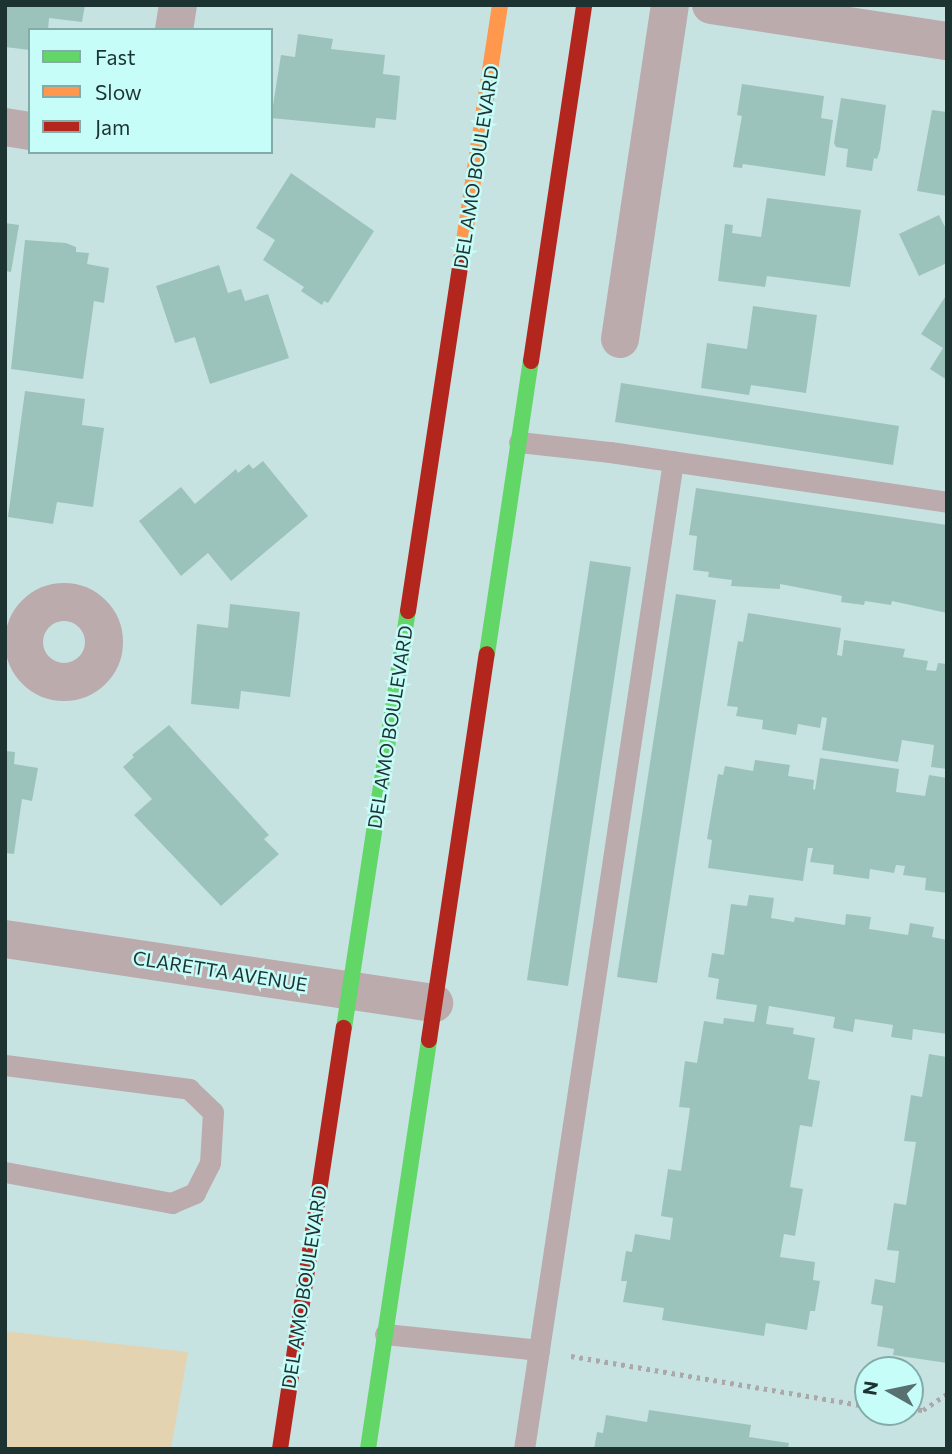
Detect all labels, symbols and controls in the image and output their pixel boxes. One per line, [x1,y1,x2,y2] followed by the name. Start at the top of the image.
[28,28,273,154] legend
[95,44,136,69] text: Fast
[449,64,503,270] street label: DEL AMO BOULEVARD
[95,79,142,104] text: Slow
[95,114,130,139] text: Jam
[363,624,417,830] street label: DEL AMO BOULEVARD
[131,946,309,996] street label: CLARETTA AVENUE
[277,1184,331,1390] street label: DEL AMO BOULEVARD
[854,1356,924,1426] north arrow
[857,1379,882,1397] text: N

